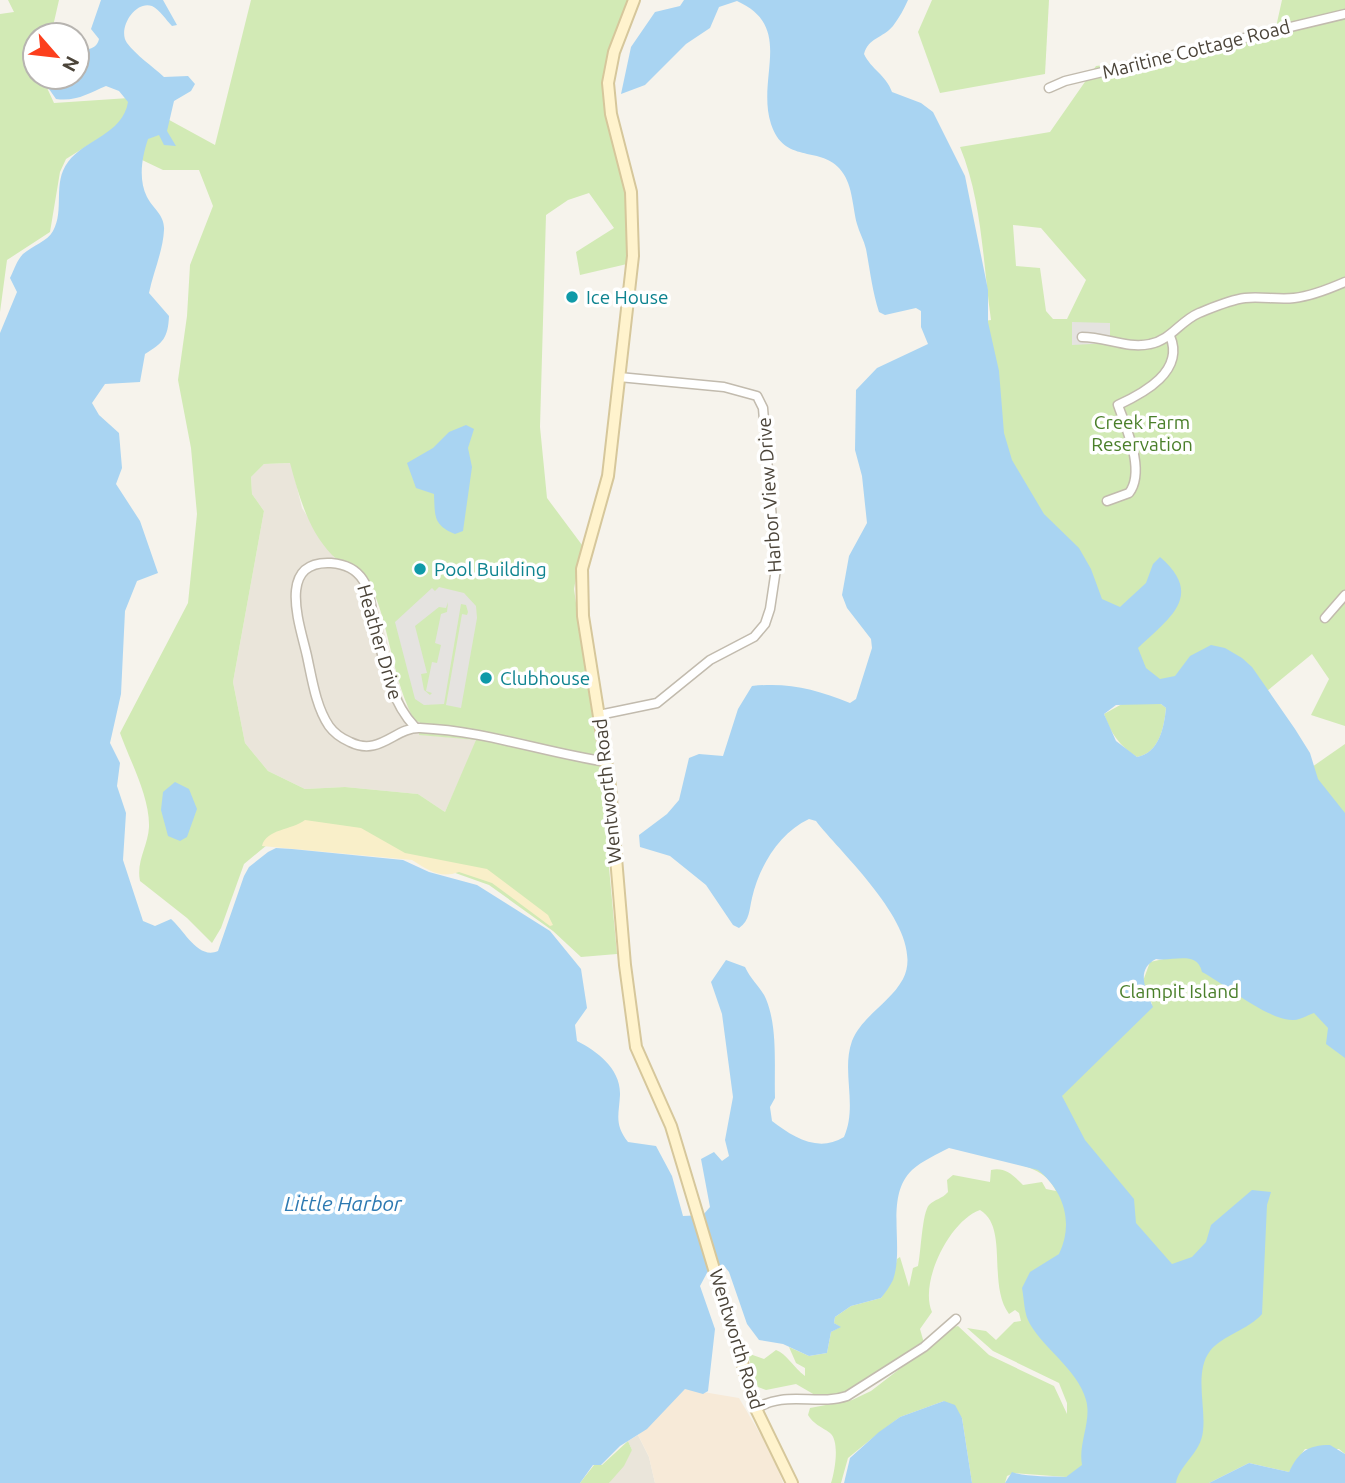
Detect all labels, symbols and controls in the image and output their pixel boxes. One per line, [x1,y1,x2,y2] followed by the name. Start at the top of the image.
[1100,15,1292,83] street label: Maritine Cottage Road
[21,21,91,91] north arrow
[58,53,84,75] text: N
[586,286,668,308] place label: Ice House
[564,289,580,305] marker: Ice House
[1091,411,1193,455] park label: Creek Farm Reservation
[753,417,785,573] street label: Harbor View Drive
[434,558,547,580] place label: Pool Building
[412,561,428,577] marker: Pool Building
[353,582,407,702] street label: Heather Drive
[500,667,590,689] place label: Clubhouse
[478,670,494,686] marker: Clubhouse
[588,717,626,865] street label: Wentworth Road
[1119,980,1239,1002] park label: Clampit Island
[284,1191,403,1215] water label: Little Harbor
[705,1266,769,1412] street label: Wentworth Road

